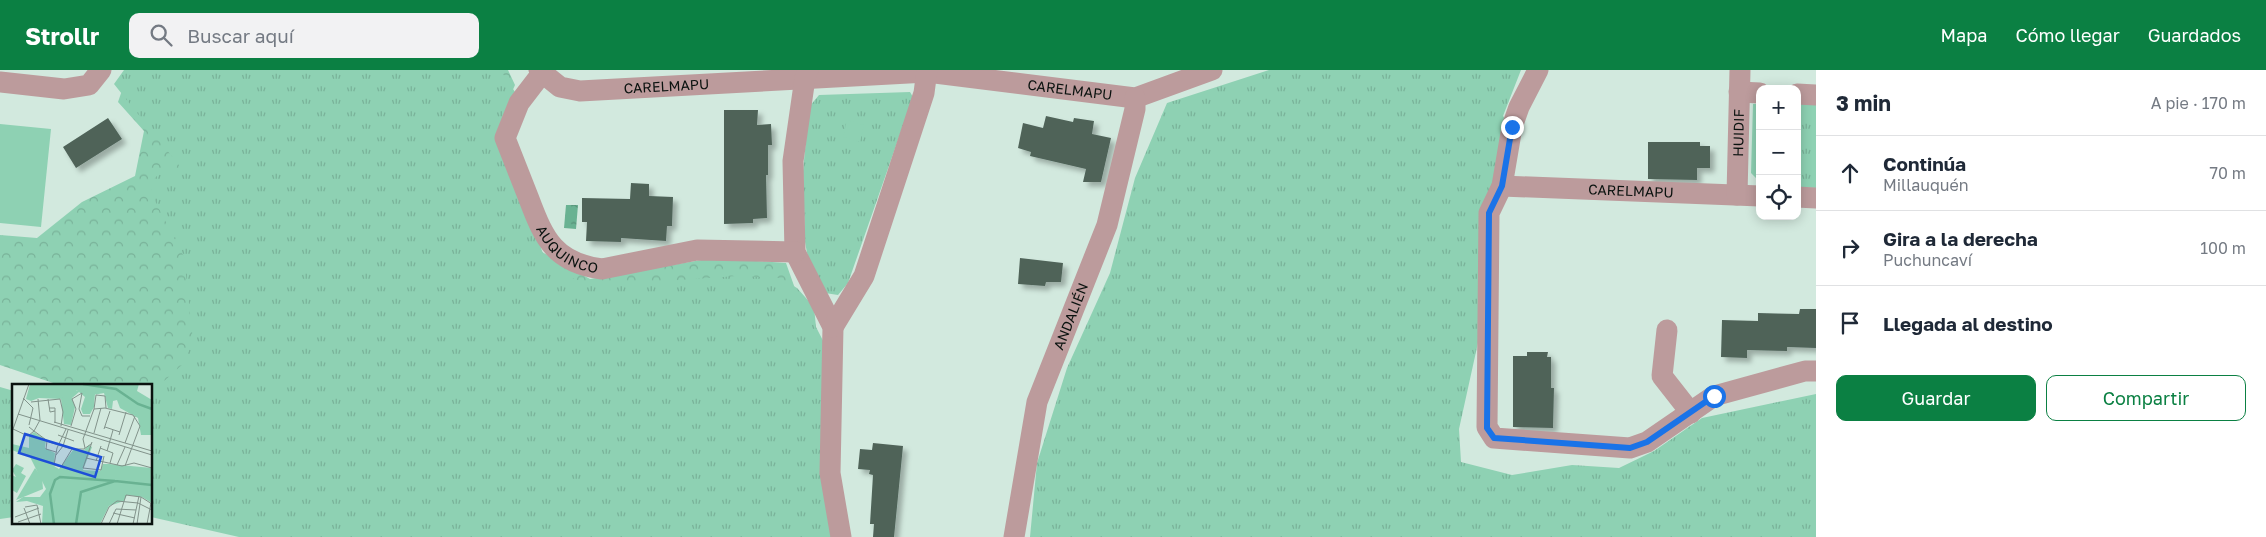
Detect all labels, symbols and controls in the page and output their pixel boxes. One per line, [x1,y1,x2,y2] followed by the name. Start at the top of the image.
[129,13,479,58] search box
[25,21,99,50] text: Strollr
[147,21,175,49] icon: search
[187,24,294,47] text: Buscar aquí
[1941,24,1987,46] text: Mapa
[2015,24,2120,46] text: Cómo llegar
[2148,24,2241,46] text: Guardados
[623,75,710,97] street label: CARELMAPU
[1027,76,1114,103] street label: CARELMAPU
[1756,85,1801,220] map controls
[1756,85,1801,130] button: +
[1836,90,1891,116] text: 3 min
[2151,93,2246,113] text: A pie · 170 m
[1729,109,1747,157] street label: HUIDIF
[1501,116,1524,139] route end
[1756,130,1801,175] button: −
[1883,152,1966,175] text: Continúa
[1836,159,1864,187] icon: ahead
[2209,163,2246,183] text: 70 m
[1756,175,1801,220] button: locate
[1883,175,1969,195] text: Millauquén
[1588,180,1674,201] street label: CARELMAPU
[533,222,600,276] street label: AUQUINCO
[1883,227,2038,250] text: Gira a la derecha
[1836,234,1864,262] icon: right
[2200,238,2246,258] text: 100 m
[1883,250,1972,270] text: Puchuncaví
[1050,280,1091,352] street label: ANDALIÉN
[1836,309,1864,337] icon: arrive
[1883,312,2053,335] text: Llegada al destino
[1836,375,2036,421] button: Guardar
[2046,375,2246,421] button: Compartir
[12,384,152,524] inset map
[1703,385,1726,408] route start

